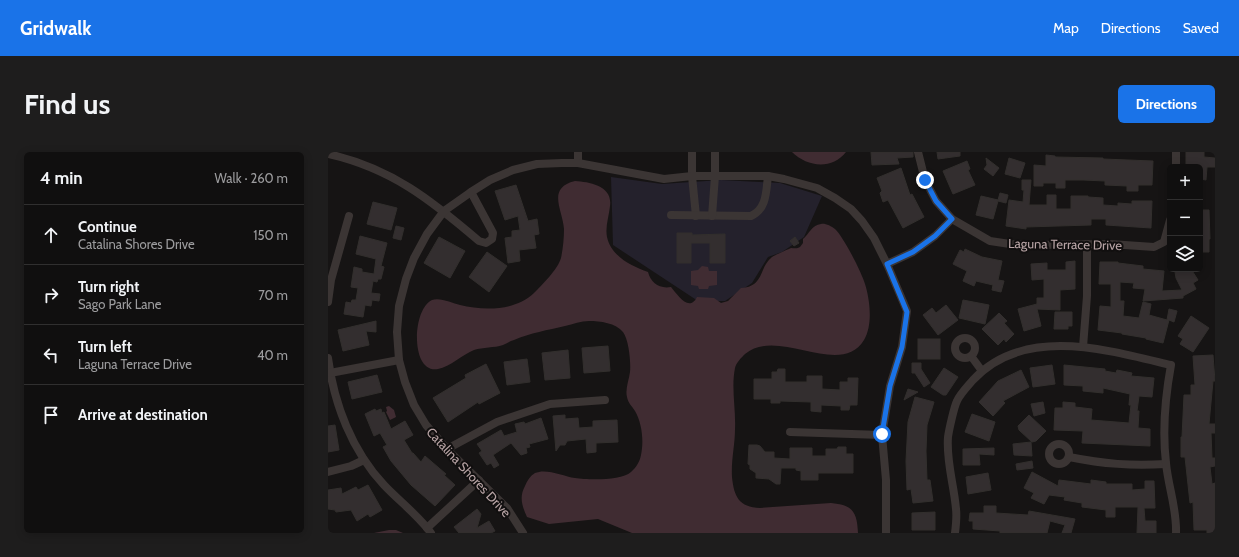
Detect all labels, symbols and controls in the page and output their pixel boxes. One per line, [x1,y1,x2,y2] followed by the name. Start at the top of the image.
[20,17,92,40] text: Gridwalk
[1053,19,1079,37] text: Map
[1101,19,1161,37] text: Directions
[1183,19,1219,37] text: Saved
[1118,85,1215,123] button: Directions
[24,87,110,121] text: Find us
[1167,164,1203,272] map controls
[1167,164,1203,200] button: +
[40,168,83,188] text: 4 min
[215,170,288,186] text: Walk · 260 m
[916,171,934,189] route end
[1167,200,1203,236] button: −
[78,218,137,236] text: Continue
[40,224,62,246] icon: ahead
[253,227,288,243] text: 150 m
[1008,235,1122,253] street label: Laguna Terrace Drive
[78,236,195,252] text: Catalina Shores Drive
[1167,236,1203,272] button: layers
[78,278,139,296] text: Turn right
[40,284,62,306] icon: right
[258,287,288,303] text: 70 m
[78,296,161,312] text: Sago Park Lane
[78,338,132,356] text: Turn left
[40,344,62,366] icon: left
[257,347,288,363] text: 40 m
[78,356,192,372] text: Laguna Terrace Drive
[40,404,62,426] icon: arrive
[78,406,208,424] text: Arrive at destination
[423,424,515,520] street label: Catalina Shores Drive
[873,425,891,443] route start

